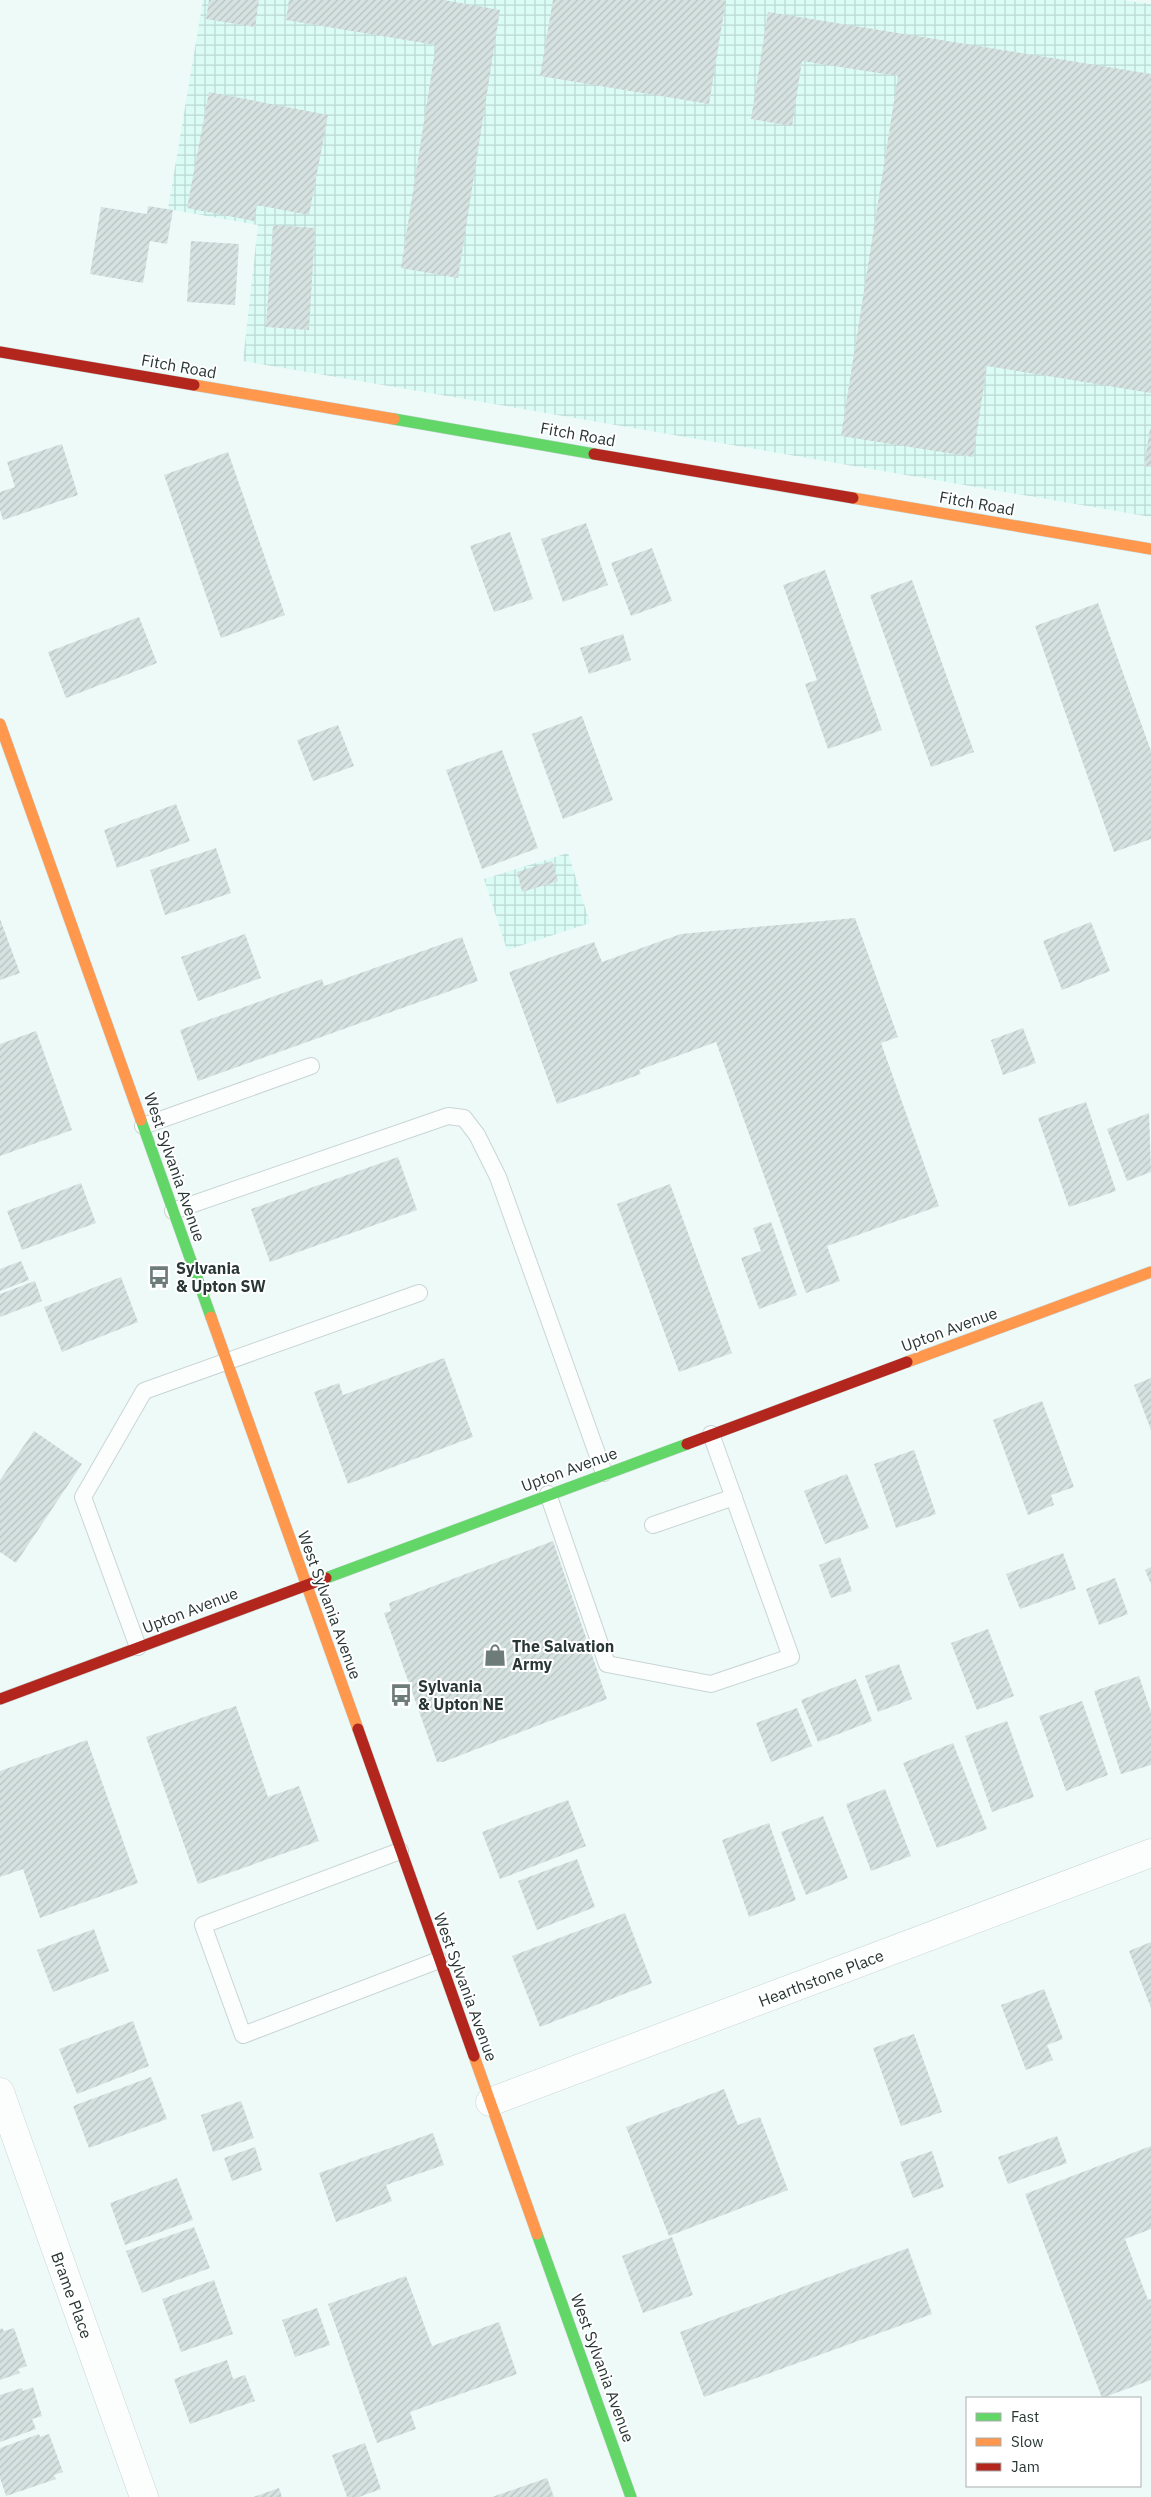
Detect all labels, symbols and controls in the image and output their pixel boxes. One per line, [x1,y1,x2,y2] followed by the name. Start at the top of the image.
[140,350,218,382] street label: Fitch Road
[539,418,617,450] street label: Fitch Road
[938,487,1016,519] street label: Fitch Road
[140,1090,210,1244] street label: West Sylvania Avenue
[176,1258,266,1296] place label: Sylvania & Upton SW
[146,1264,172,1290] bus stop icon: Sylvania & Upton SW
[898,1302,1000,1356] street label: Upton Avenue
[518,1442,620,1496] street label: Upton Avenue
[294,1528,366,1682] street label: West Sylvania Avenue
[139,1583,241,1637] street label: Upton Avenue
[512,1636,614,1674] place label: The Salvation Army
[482,1642,508,1668] shop icon: The Salvation Army
[418,1676,504,1714] place label: Sylvania & Upton NE
[388,1682,414,1708] bus stop icon: Sylvania & Upton NE
[430,1910,502,2064] street label: West Sylvania Avenue
[756,1945,887,2011] street label: Hearthstone Place
[47,2249,97,2341] street label: Brame Place
[567,2291,639,2445] street label: West Sylvania Avenue
[966,2397,1141,2487] legend
[1011,2407,1039,2426] text: Fast
[1011,2432,1044,2451] text: Slow
[1011,2457,1040,2476] text: Jam

